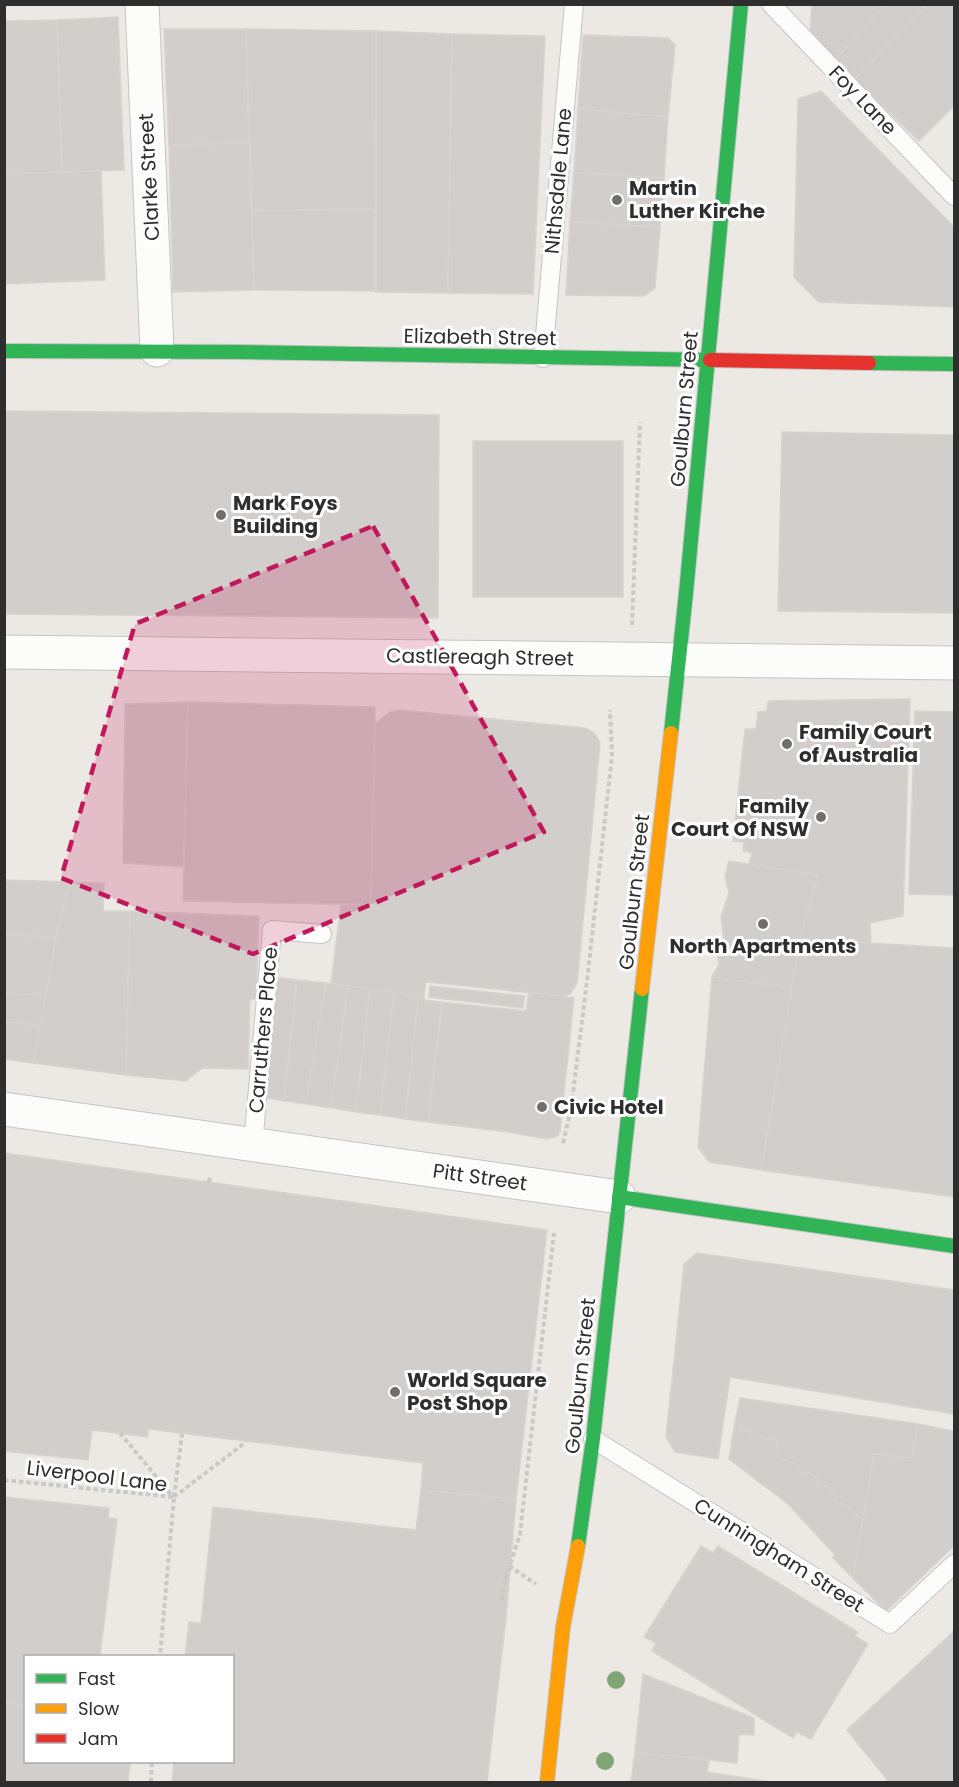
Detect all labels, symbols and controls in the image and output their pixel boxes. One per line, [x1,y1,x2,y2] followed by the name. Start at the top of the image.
[823,59,903,141] street label: Foy Lane
[538,107,578,255] street label: Nithsdale Lane
[132,112,166,242] street label: Clarke Street
[629,174,765,225] place label: Martin Luther Kirche
[610,193,624,207] marker: Martin Luther Kirche
[403,322,557,352] street label: Elizabeth Street
[663,330,705,488] street label: Goulburn Street
[233,489,338,540] place label: Mark Foys Building
[214,508,228,522] marker: Mark Foys Building
[386,641,574,673] street label: Castlereagh Street
[799,718,932,769] place label: Family Court of Australia
[780,737,794,751] marker: Family Court of Australia
[671,792,809,843] place label: Family Court Of NSW
[814,810,828,824] marker: Family Court Of NSW
[612,813,656,971] street label: Goulburn Street
[756,917,770,931] marker: North Apartments
[669,932,857,960] place label: North Apartments
[242,946,284,1114] street label: Carruthers Place
[554,1093,664,1121] place label: Civic Hotel
[535,1100,549,1114] marker: Civic Hotel
[431,1157,529,1197] street label: Pitt Street
[558,1297,602,1455] street label: Goulburn Street
[407,1366,547,1417] place label: World Square Post Shop
[388,1385,402,1399] marker: World Square Post Shop
[25,1453,169,1499] street label: Liverpool Lane
[689,1491,869,1619] street label: Cunningham Street
[24,1655,234,1763] legend
[78,1666,115,1691] text: Fast
[78,1696,120,1721] text: Slow
[78,1726,118,1751] text: Jam

